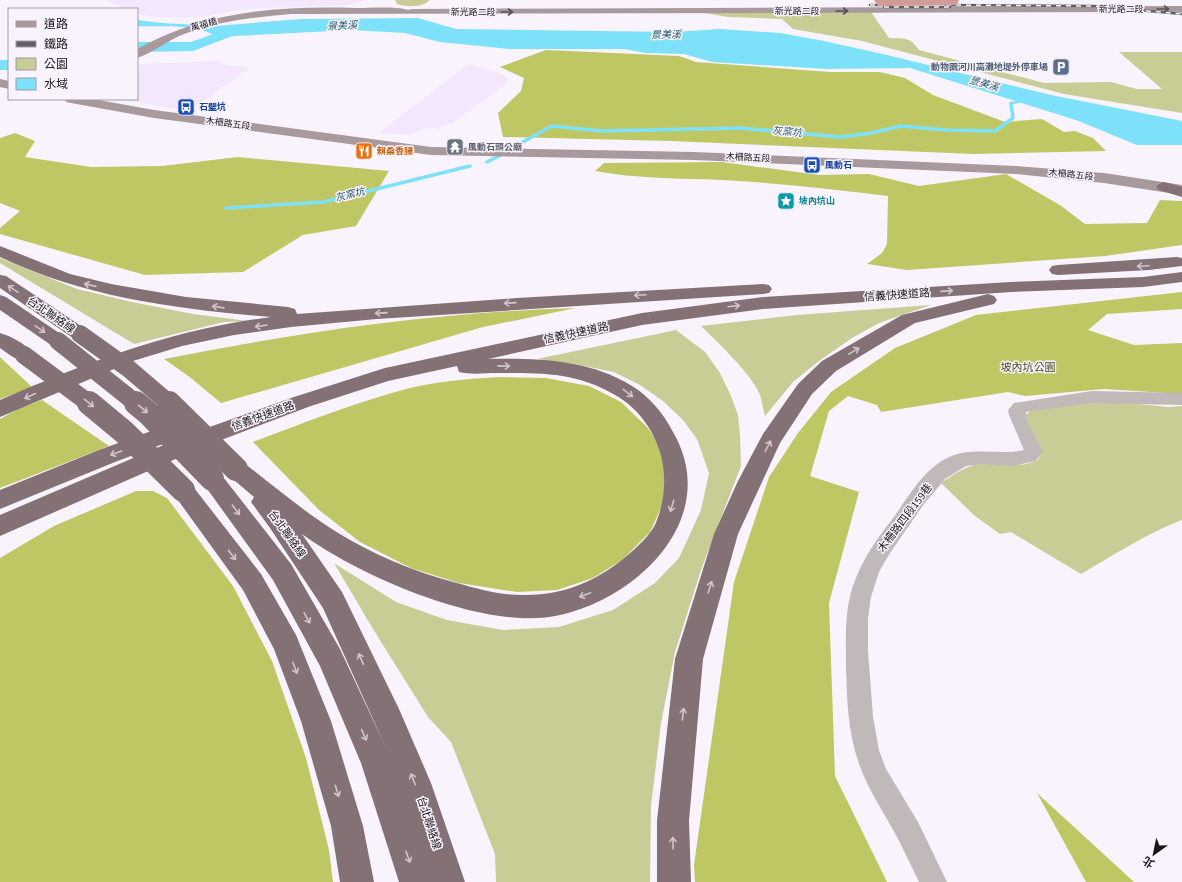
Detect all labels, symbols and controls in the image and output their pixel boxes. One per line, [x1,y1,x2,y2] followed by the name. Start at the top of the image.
[1098,3,1144,16] street label: 新光路二段
[774,5,820,18] street label: 新光路二段
[1156,5,1169,13] one-way arrow
[450,6,496,19] street label: 新光路二段
[835,7,848,15] one-way arrow
[8,8,138,100] legend
[500,8,513,16] one-way arrow
[189,15,219,35] street label: 萬福橋
[44,16,68,33] text: 道路
[327,18,359,34] water label: 景美溪
[651,28,683,42] water label: 景美溪
[44,36,68,53] text: 鐵路
[44,56,68,73] text: 公園
[1051,57,1071,77] parking icon: 動物園河川高灘地堤外停車場
[931,61,1048,74] place label: 動物園河川高灘地堤外停車場
[968,73,1002,95] water label: 景美溪
[44,76,68,93] text: 水域
[176,97,196,117] bus stop icon: 石壁坑
[199,101,226,114] place label: 石壁坑
[205,114,251,134] street label: 木柵路五段
[771,124,805,140] water label: 灰窯坑
[445,137,465,157] temple icon: 風動石頭公廟
[354,141,374,161] restaurant icon: 賴桑香腸
[468,141,522,154] place label: 風動石頭公廟
[377,145,413,158] place label: 賴桑香腸
[725,150,771,166] street label: 木柵路五段
[802,155,822,175] bus stop icon: 風動石
[825,159,852,172] place label: 風動石
[1048,166,1094,184] street label: 木柵路五段
[334,184,368,205] water label: 灰窯坑
[776,191,796,211] place icon: 坡內坑山
[799,195,835,208] place label: 坡內坑山
[1137,262,1150,269] one-way arrow
[84,280,97,288] one-way arrow
[8,285,19,293] one-way arrow
[864,285,930,305] street label: 信義快速道路
[941,288,954,295] one-way arrow
[634,292,647,299] one-way arrow
[24,293,78,337] street label: 台北聯絡線
[504,300,517,307] one-way arrow
[212,303,225,311] one-way arrow
[727,303,740,310] one-way arrow
[375,309,388,316] one-way arrow
[542,319,610,347] street label: 信義快速道路
[255,322,268,330] one-way arrow
[35,325,46,333] one-way arrow
[848,347,859,355] one-way arrow
[1001,360,1056,375] park label: 坡內坑公園
[497,362,510,370] one-way arrow
[623,389,634,398] one-way arrow
[25,393,37,400] one-way arrow
[229,398,297,434] street label: 信義快速道路
[84,399,94,408] one-way arrow
[138,405,148,414] one-way arrow
[765,440,772,452] one-way arrow
[110,449,122,457] one-way arrow
[874,481,936,555] street label: 木柵路四段159巷
[668,500,675,513] one-way arrow
[231,504,240,515] one-way arrow
[265,507,309,561] street label: 台北聯絡線
[227,549,236,560] one-way arrow
[707,581,714,594] one-way arrow
[579,592,591,600] one-way arrow
[304,612,312,624] one-way arrow
[357,654,364,666] one-way arrow
[292,661,300,673] one-way arrow
[679,708,687,721] one-way arrow
[361,728,368,740] one-way arrow
[409,773,417,785] one-way arrow
[334,784,341,797] one-way arrow
[413,795,445,851] street label: 台北聯絡線
[1134,834,1174,874] north arrow
[669,837,677,850] one-way arrow
[405,850,412,863] one-way arrow
[1140,853,1158,871] text: 北

